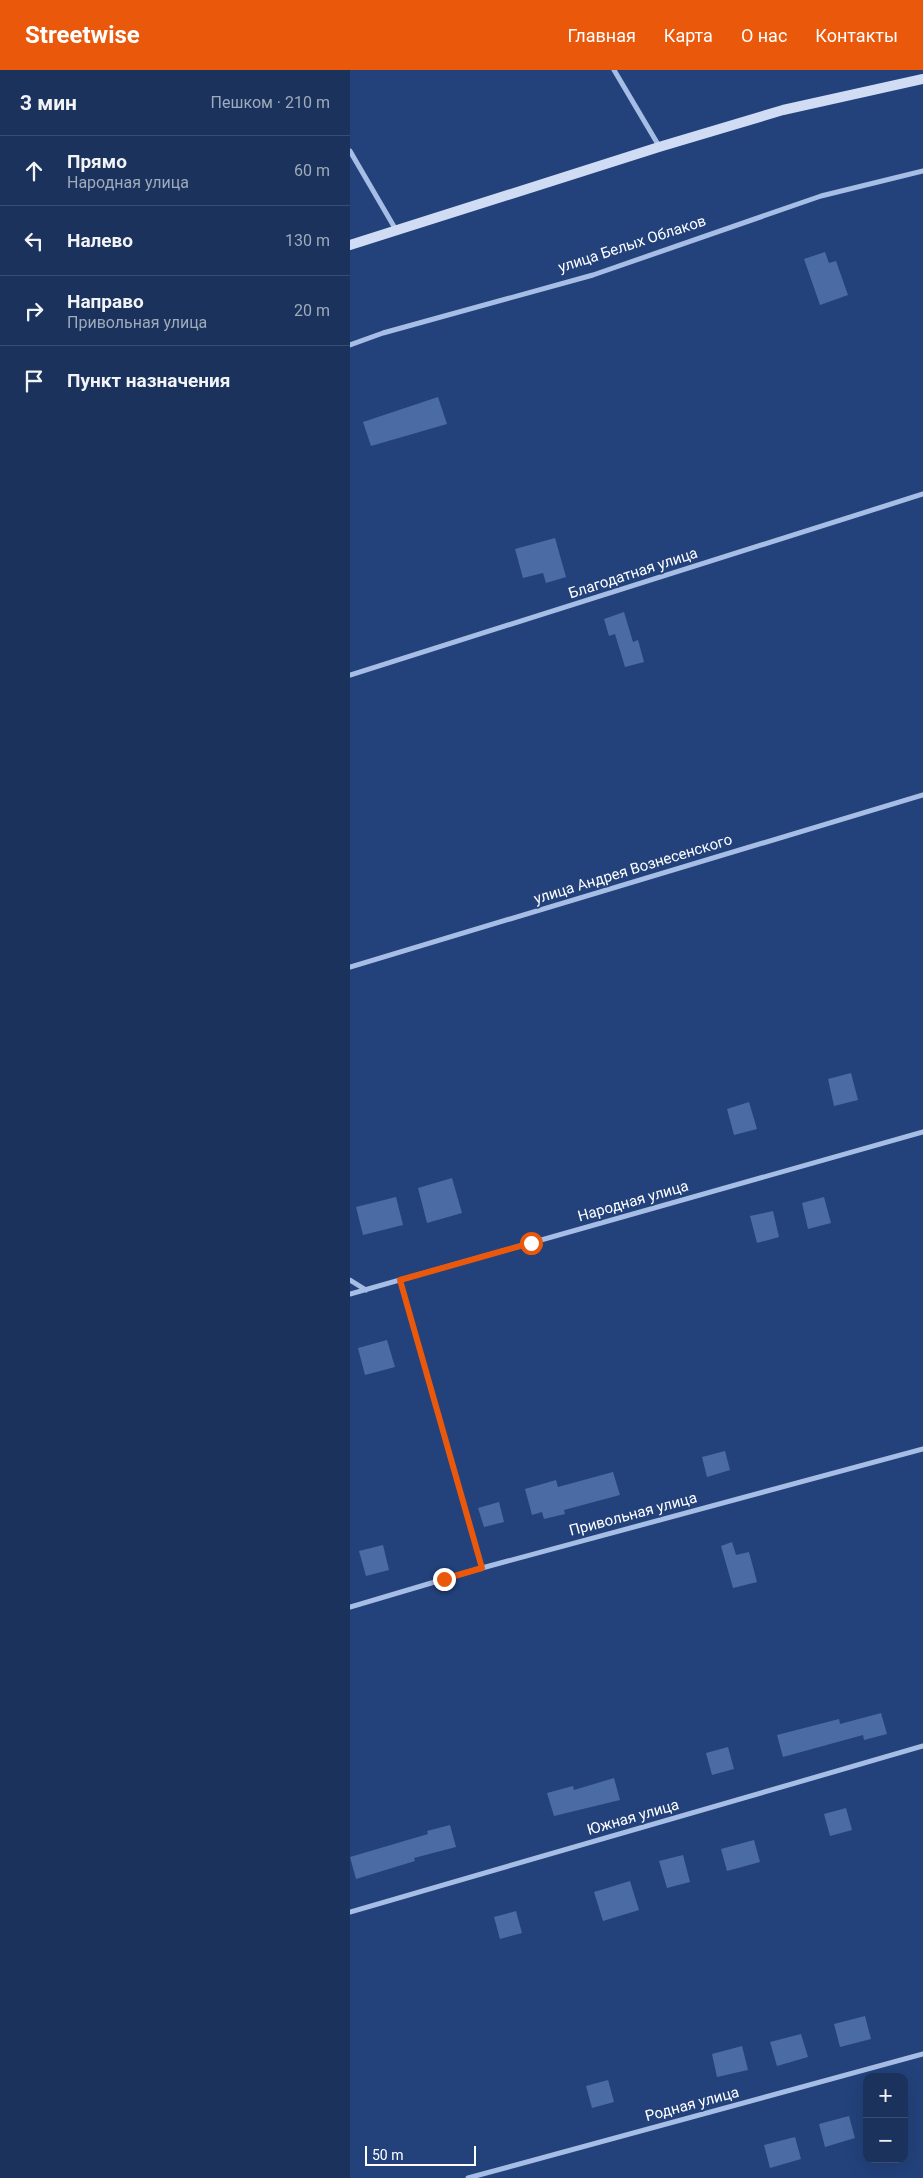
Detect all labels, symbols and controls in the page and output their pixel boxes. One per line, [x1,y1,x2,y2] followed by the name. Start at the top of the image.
[25,21,140,49] text: Streetwise
[567,25,636,46] text: Главная
[664,25,713,46] text: Карта
[741,25,787,46] text: О нас
[815,25,898,46] text: Контакты
[20,91,77,115] text: 3 мин
[211,93,330,112] text: Пешком · 210 m
[67,150,127,173] text: Прямо
[20,157,48,185] icon: ahead
[294,161,330,180] text: 60 m
[67,173,189,192] text: Народная улица
[556,212,708,276] street label: улица Белых Облаков
[20,227,48,255] icon: left
[67,229,133,252] text: Налево
[285,231,330,250] text: 130 m
[67,290,144,313] text: Направо
[20,297,48,325] icon: right
[294,301,330,320] text: 20 m
[67,313,207,332] text: Привольная улица
[20,367,48,395] icon: arrive
[67,369,230,392] text: Пункт назначения
[566,544,700,602] street label: Благодатная улица
[532,830,734,908] street label: улица Андрея Вознесенского
[576,1177,690,1225] street label: Народная улица
[520,1232,543,1255] route start
[567,1488,699,1540] street label: Привольная улица
[433,1568,456,1591] route end
[585,1795,681,1839] street label: Южная улица
[863,2073,908,2163] map controls
[863,2073,908,2118] button: +
[643,2083,741,2125] street label: Родная улица
[863,2118,908,2163] button: −
[365,2143,476,2166] scale bar
[372,2147,404,2163] text: 50 m

